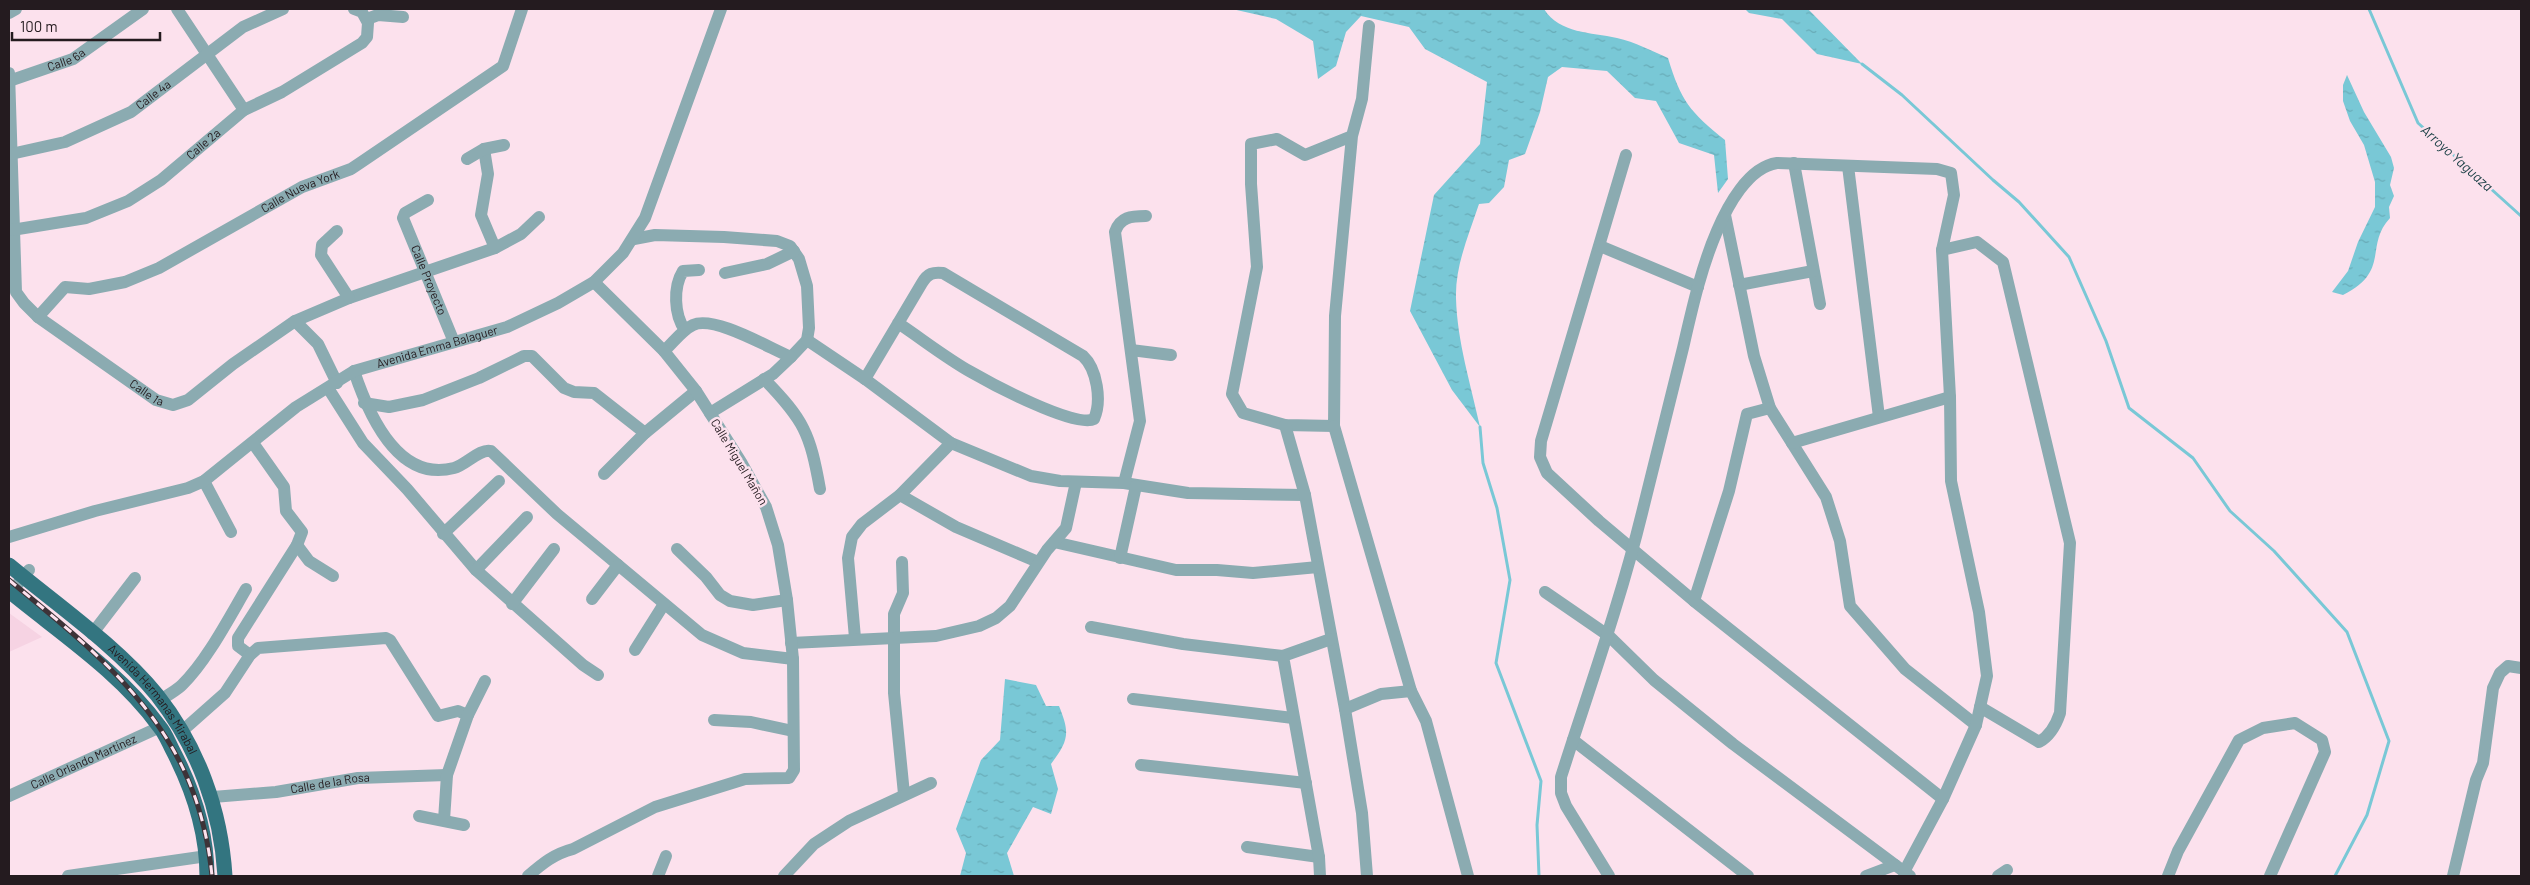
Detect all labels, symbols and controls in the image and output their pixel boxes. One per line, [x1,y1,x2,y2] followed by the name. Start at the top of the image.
[12,10,160,42] scale bar
[20,17,58,35] text: 100 m
[45,45,87,73] street label: Calle 6a
[133,76,173,112] street label: Calle 4a
[2418,121,2497,194] water label: Arroyo Yaguaza
[183,125,223,162] street label: Calle 2a
[258,166,341,215] street label: Calle Nueva York
[409,243,450,317] street label: Calle Proyecto
[375,322,500,370] street label: Avenida Emma Balaguer
[127,376,165,408] street label: Calle 1a
[709,416,771,507] street label: Calle Miguel Mañon
[106,641,201,756] street label: Avenida Hermanas Mirabal
[28,731,138,791] street label: Calle Orlando Martínez
[289,770,370,795] street label: Calle de la Rosa

